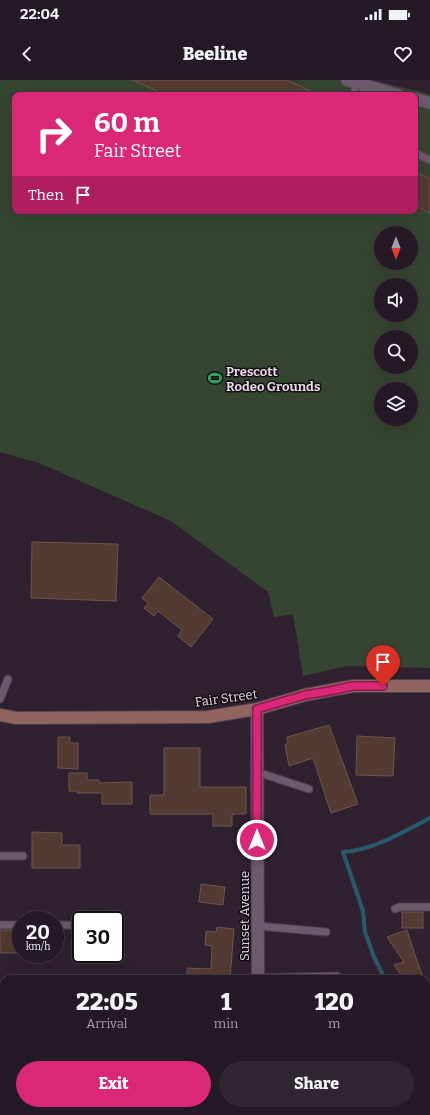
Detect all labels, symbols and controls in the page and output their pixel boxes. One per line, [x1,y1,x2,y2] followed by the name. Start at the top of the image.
[20,5,59,23] text: 22:04
[16,43,38,65] icon: back
[183,43,247,65] text: Beeline
[392,43,414,65] icon: heart
[94,106,160,139] text: 60 m
[28,108,80,160] icon: right
[94,140,181,162] text: Fair Street
[72,184,94,206] icon: arrive
[28,186,64,204] text: Then
[374,226,418,270] north arrow
[374,226,418,426] map controls
[374,278,418,322] button: sound
[374,330,418,374] button: search
[226,364,320,394] place label: Prescott Rodeo Grounds
[207,370,223,386] sports icon: Prescott Rodeo Grounds
[374,382,418,426] button: layers
[366,645,400,686] pin
[372,651,394,673] icon: arrive
[194,686,258,710] street label: Fair Street
[236,819,278,861] position arrow
[237,871,252,961] street label: Sunset Avenue
[72,911,124,963] speed limit sign: 30
[26,920,50,944] text: 20
[26,941,50,953] text: km/h
[76,988,138,1016] text: 22:05
[221,988,231,1016] text: 1
[314,988,354,1016] text: 120
[86,1016,128,1031] text: Arrival
[214,1016,238,1031] text: min
[328,1016,340,1031] text: m
[16,1061,211,1107] button: Exit
[219,1061,414,1107] button: Share

